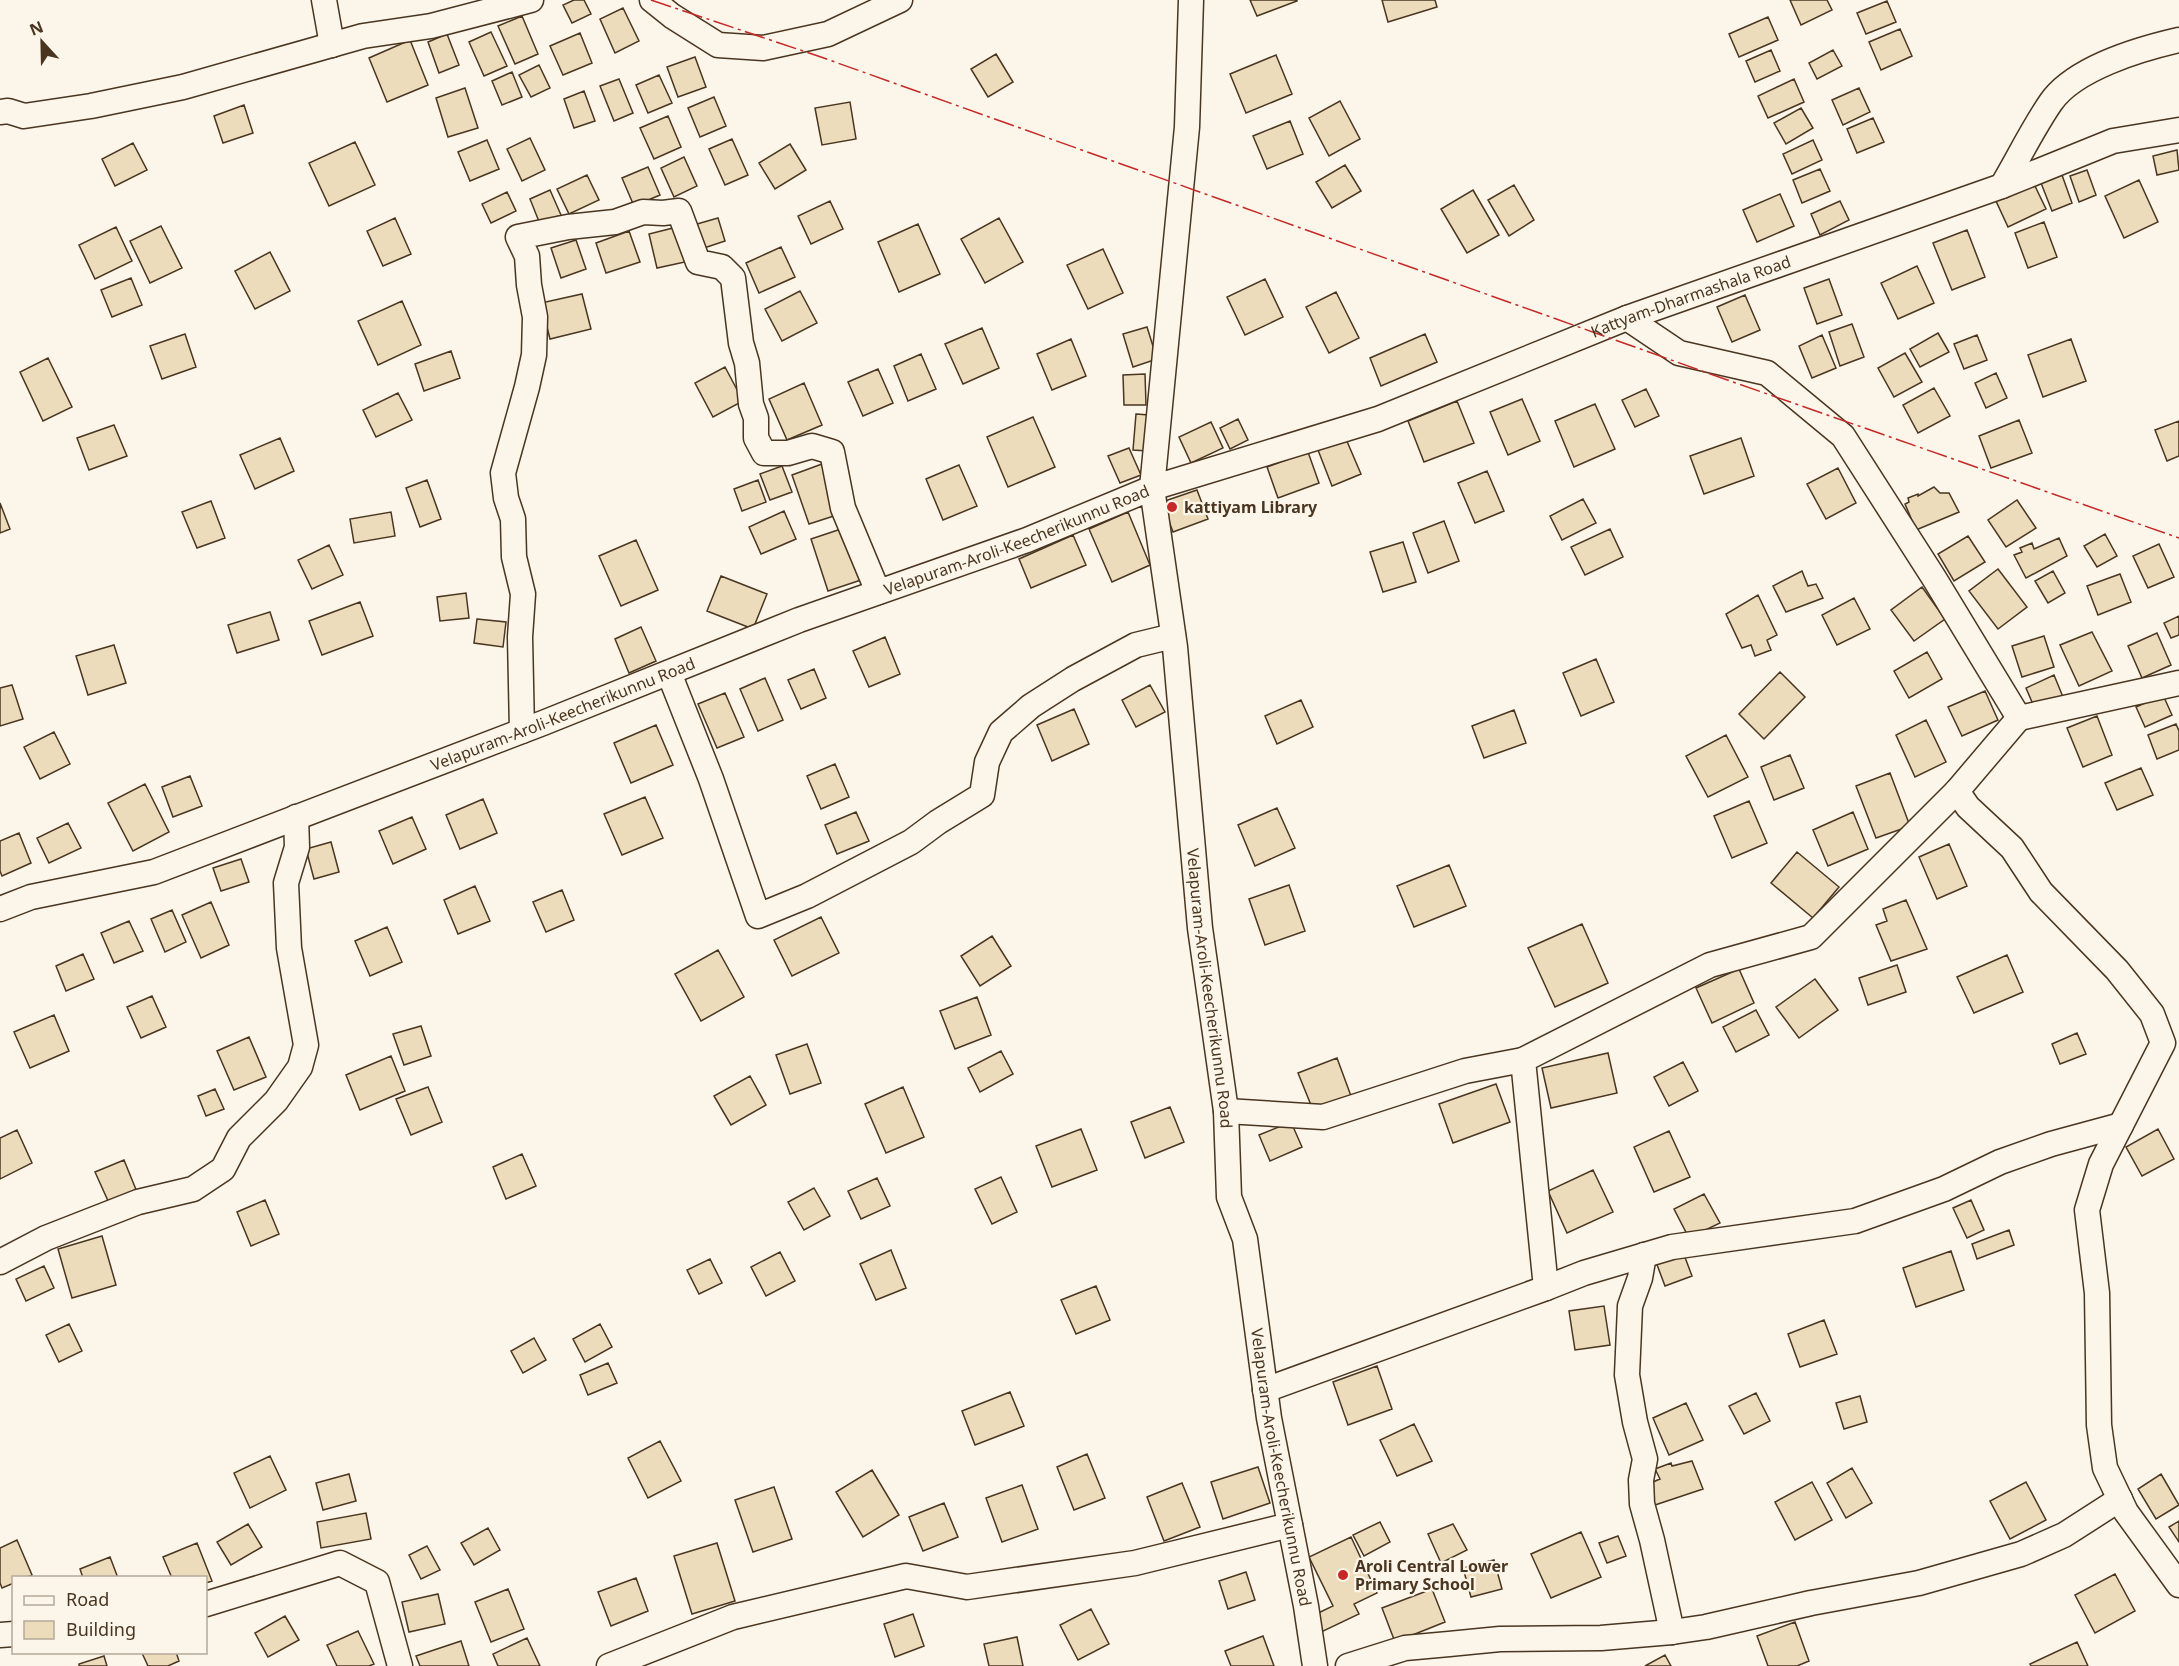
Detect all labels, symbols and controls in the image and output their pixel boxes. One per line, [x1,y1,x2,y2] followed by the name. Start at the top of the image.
[12,12,72,72] north arrow
[26,15,47,41] text: N
[1587,250,1794,343] street label: Kattyam-Dharmashala Road
[881,479,1152,600] street label: Velapuram-Aroli-Keecherikunnu Road
[1184,496,1318,518] place label: kattiyam Library
[1165,500,1179,514] marker: kattiyam Library
[427,652,698,776] street label: Velapuram-Aroli-Keecherikunnu Road
[1182,847,1238,1129] street label: Velapuram-Aroli-Keecherikunnu Road
[1246,1327,1317,1608] street label: Velapuram-Aroli-Keecherikunnu Road
[1355,1555,1508,1595] place label: Aroli Central Lower Primary School
[1336,1568,1350,1582] marker: Aroli Central Lower Primary School
[12,1576,207,1654] legend
[66,1587,109,1611] text: Road
[66,1617,136,1641] text: Building

